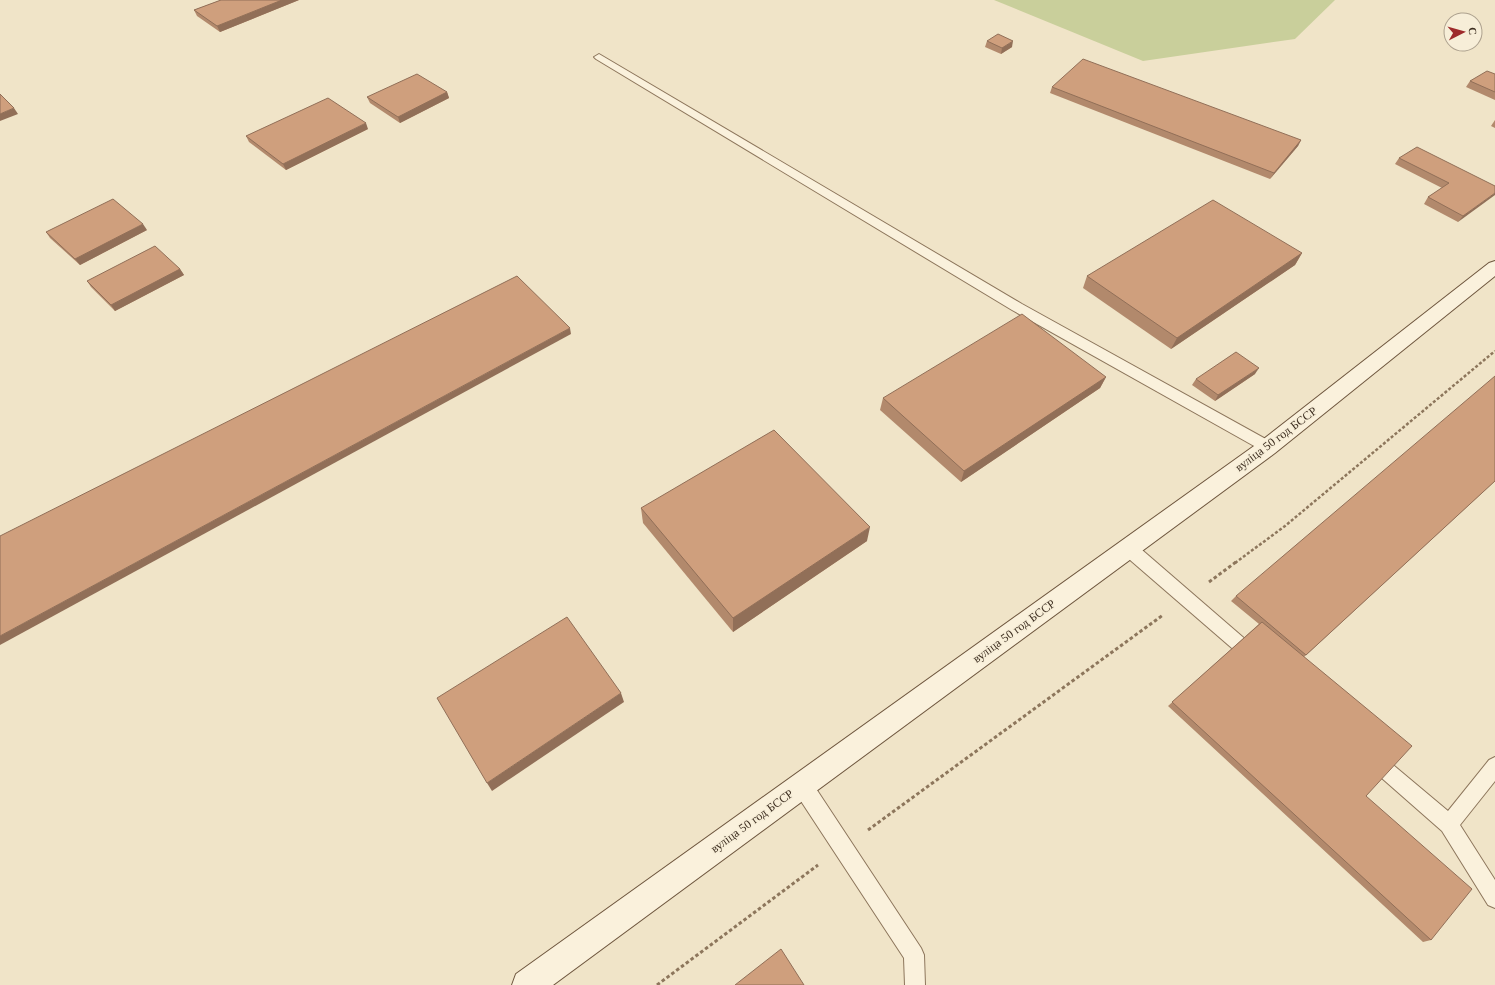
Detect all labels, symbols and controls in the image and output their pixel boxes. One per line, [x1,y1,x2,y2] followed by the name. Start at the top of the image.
[1443,12,1483,52] north arrow
[1467,26,1479,36] text: С
[1232,404,1320,474] street label: вуліца 50 год БССР
[970,596,1058,666] street label: вуліца 50 год БССР
[708,786,796,856] street label: вуліца 50 год БССР

